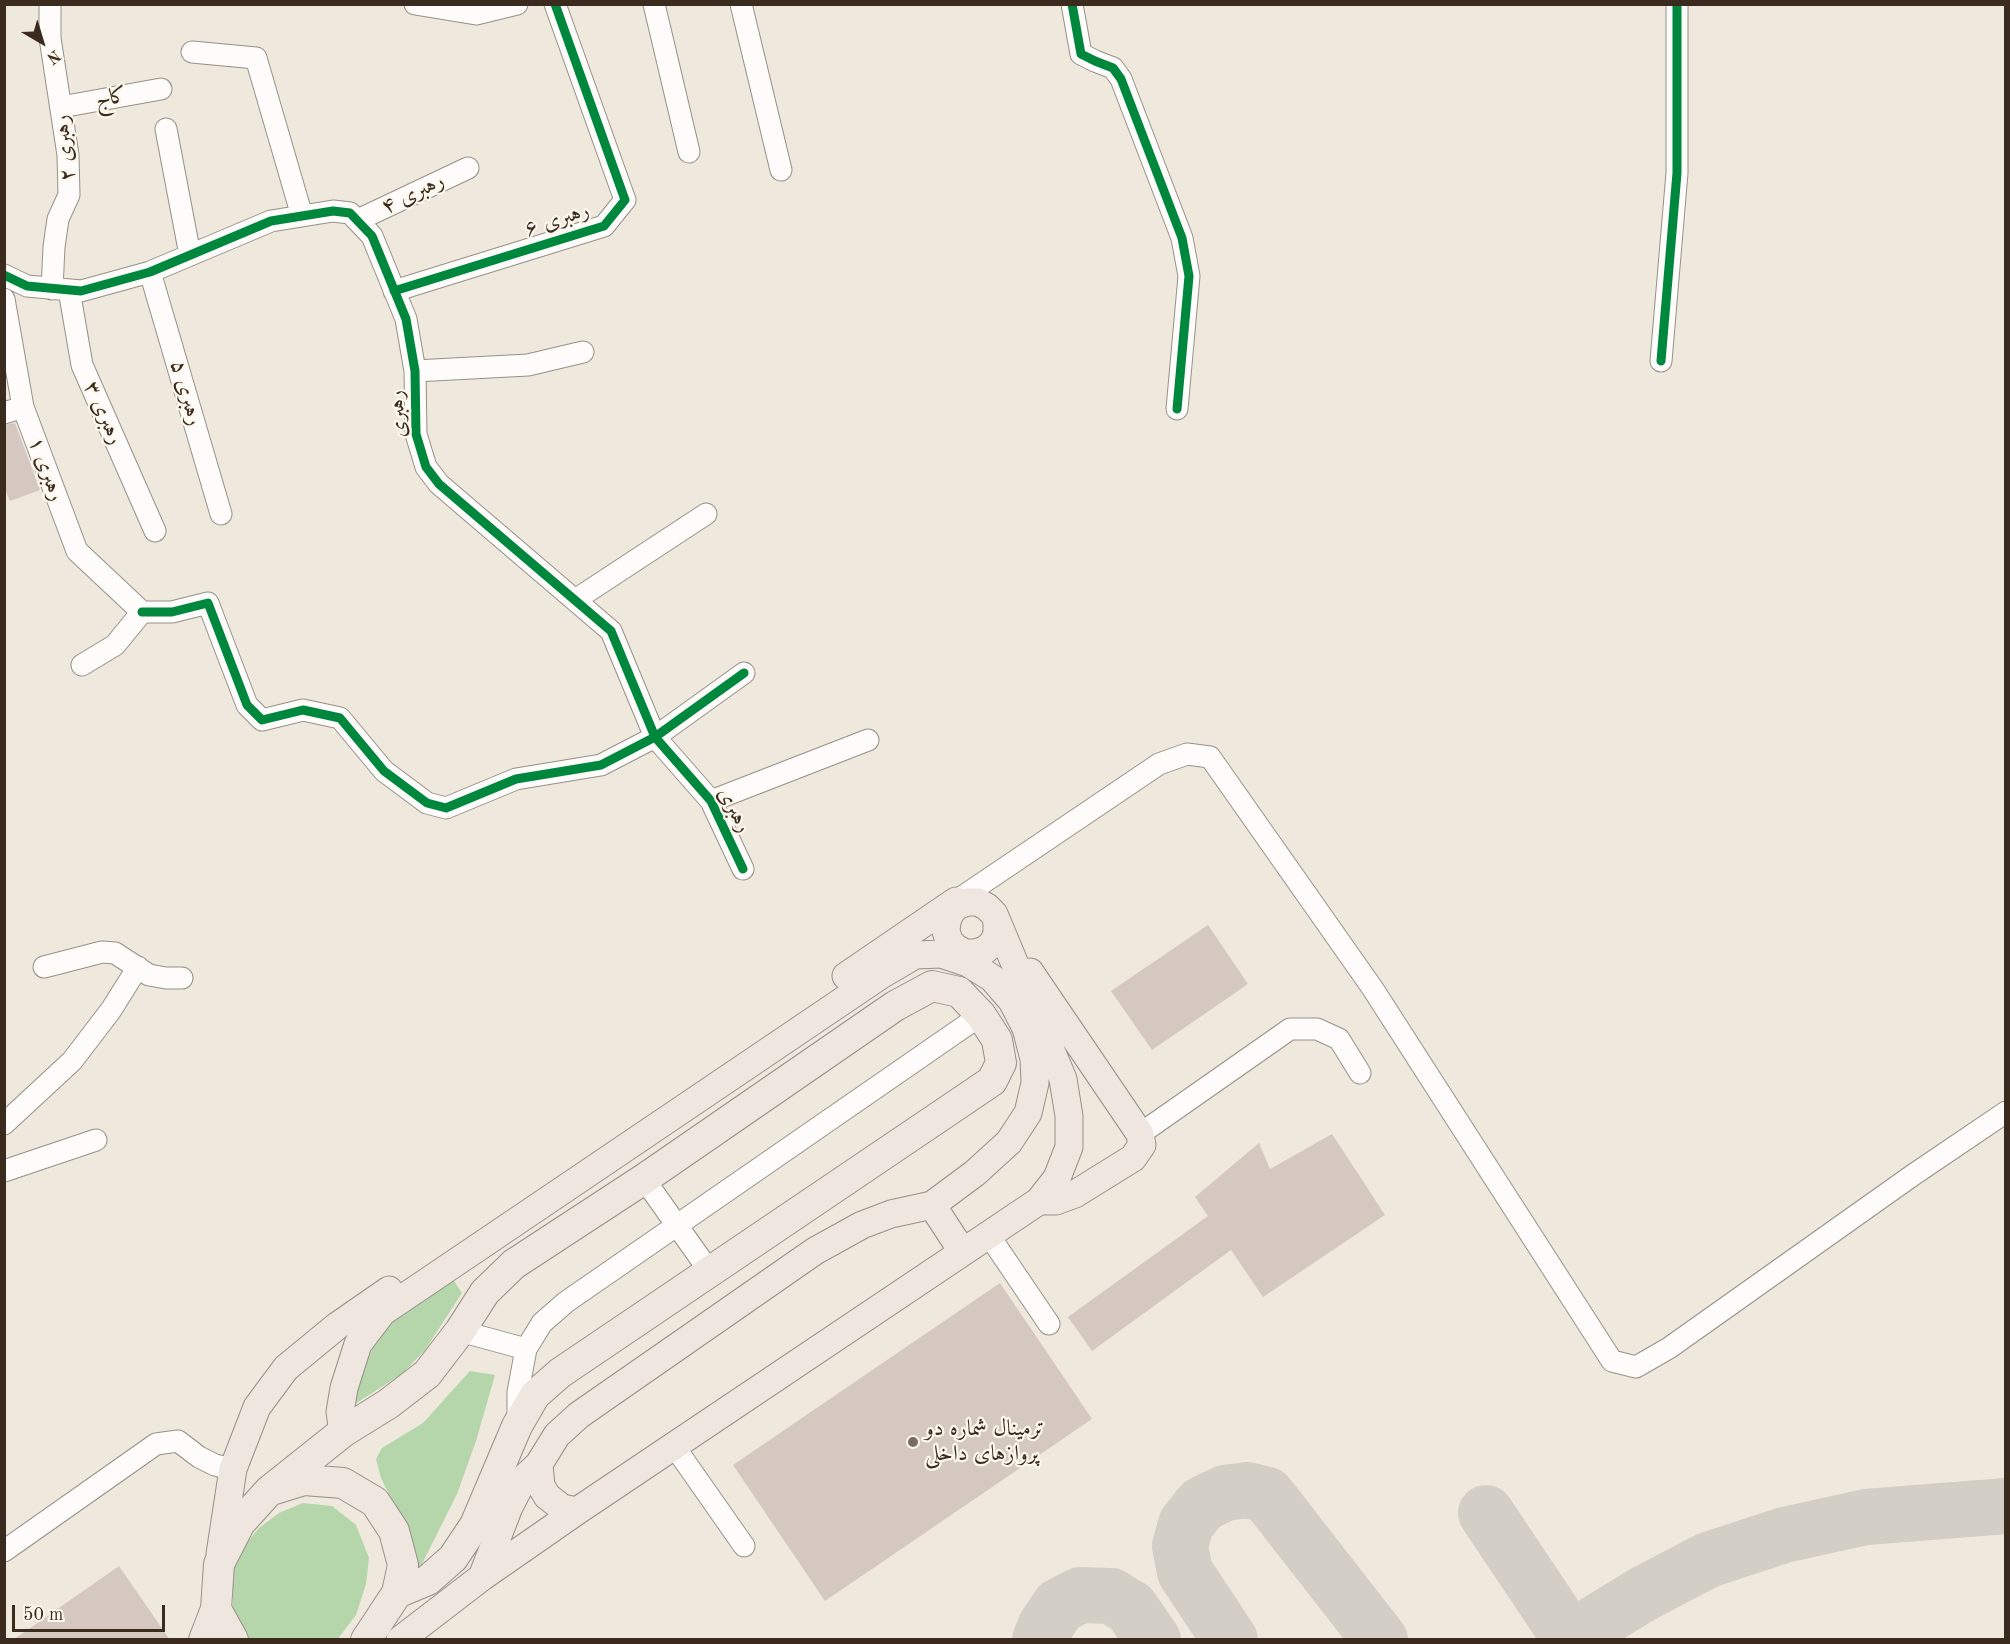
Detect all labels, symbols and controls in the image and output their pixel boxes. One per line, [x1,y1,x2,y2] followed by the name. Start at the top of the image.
[12,12,72,72] north arrow
[43,46,63,66] text: N
[93,82,129,114] street label: کاج
[48,113,82,183] street label: رهبری ۲
[377,168,449,220] street label: رهبری ۴
[521,197,593,243] street label: رهبری ۶
[164,357,208,429] street label: رهبری ۵
[77,377,129,449] street label: رهبری ۳
[383,389,413,439] street label: رهبری
[22,433,70,505] street label: رهبری ۱
[711,783,757,837] street label: رهبری
[925,1416,1044,1468] place label: ترمینال شماره دو پروازهای داخلی
[906,1435,920,1449] marker: ترمینال شماره دو پروازهای داخلی
[15,1593,168,1631] scale bar
[23,1606,63,1624] text: 50 m

